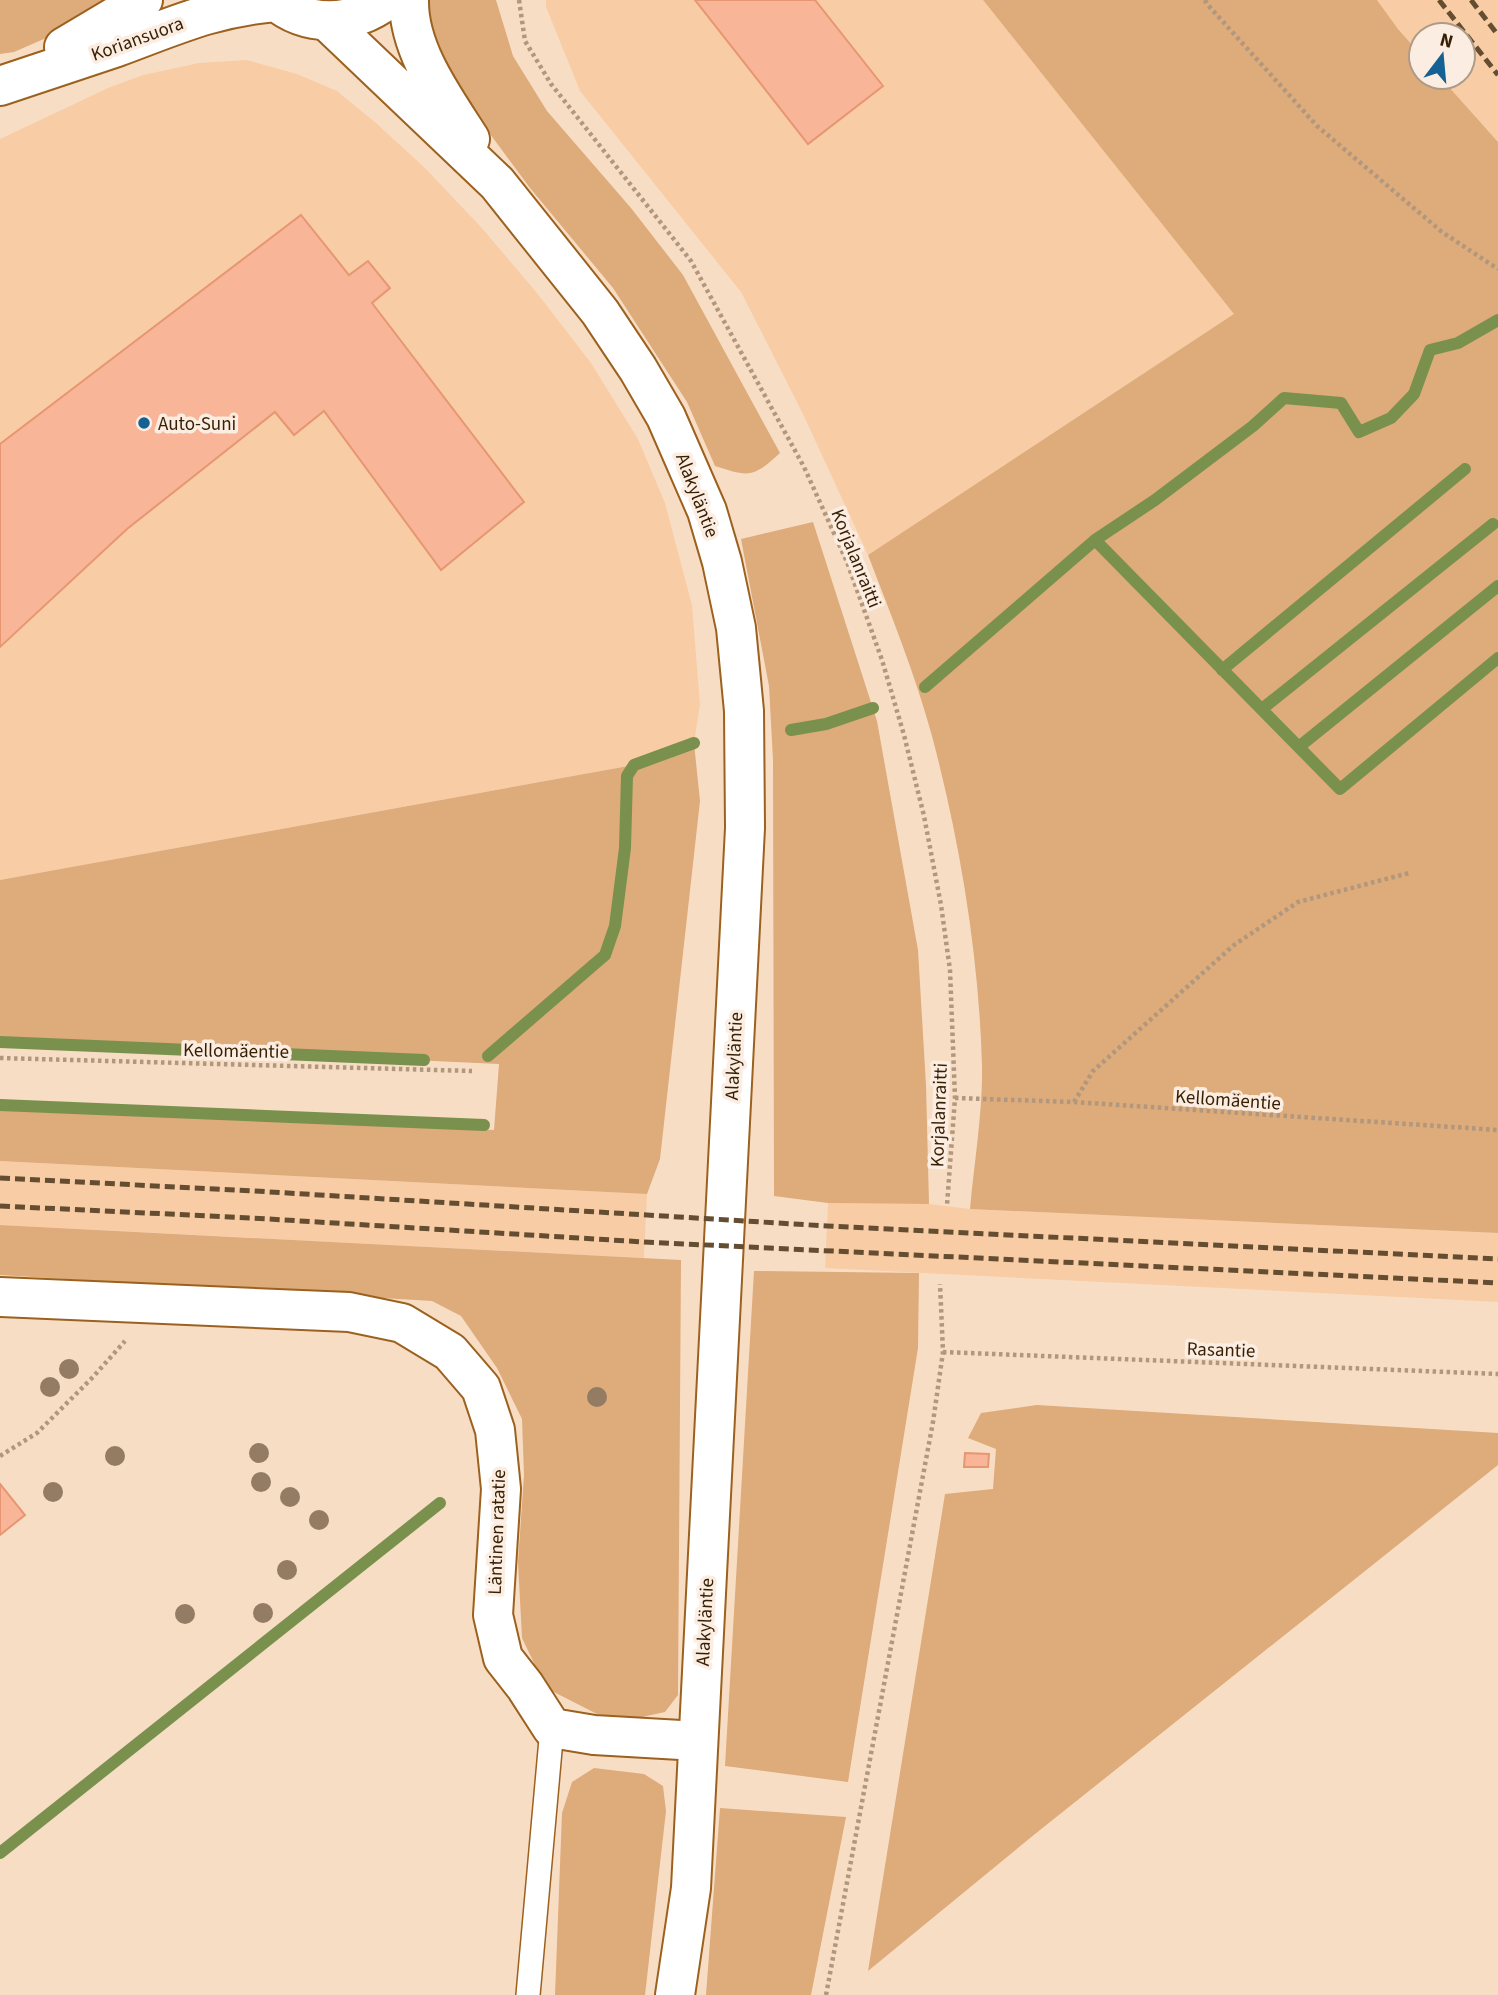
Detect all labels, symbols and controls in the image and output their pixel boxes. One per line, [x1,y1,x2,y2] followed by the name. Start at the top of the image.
[87,10,188,69] street label: Koriansuora
[1407,21,1477,91] north arrow
[1436,26,1456,56] text: N
[158,411,236,438] place label: Auto-Suni
[136,415,152,431] marker: Auto-Suni
[668,449,725,542] street label: Alakyläntie
[824,505,888,612] street label: Korjalanraitti
[719,1011,750,1101] street label: Alakyläntie
[183,1037,289,1066] street label: Kellomäentie
[924,1062,955,1168] street label: Korjalanraitti
[1174,1083,1282,1118] street label: Kellomäentie
[1186,1336,1256,1365] street label: Rasantie
[482,1469,513,1595] street label: Läntinen ratatie
[690,1577,721,1667] street label: Alakyläntie

